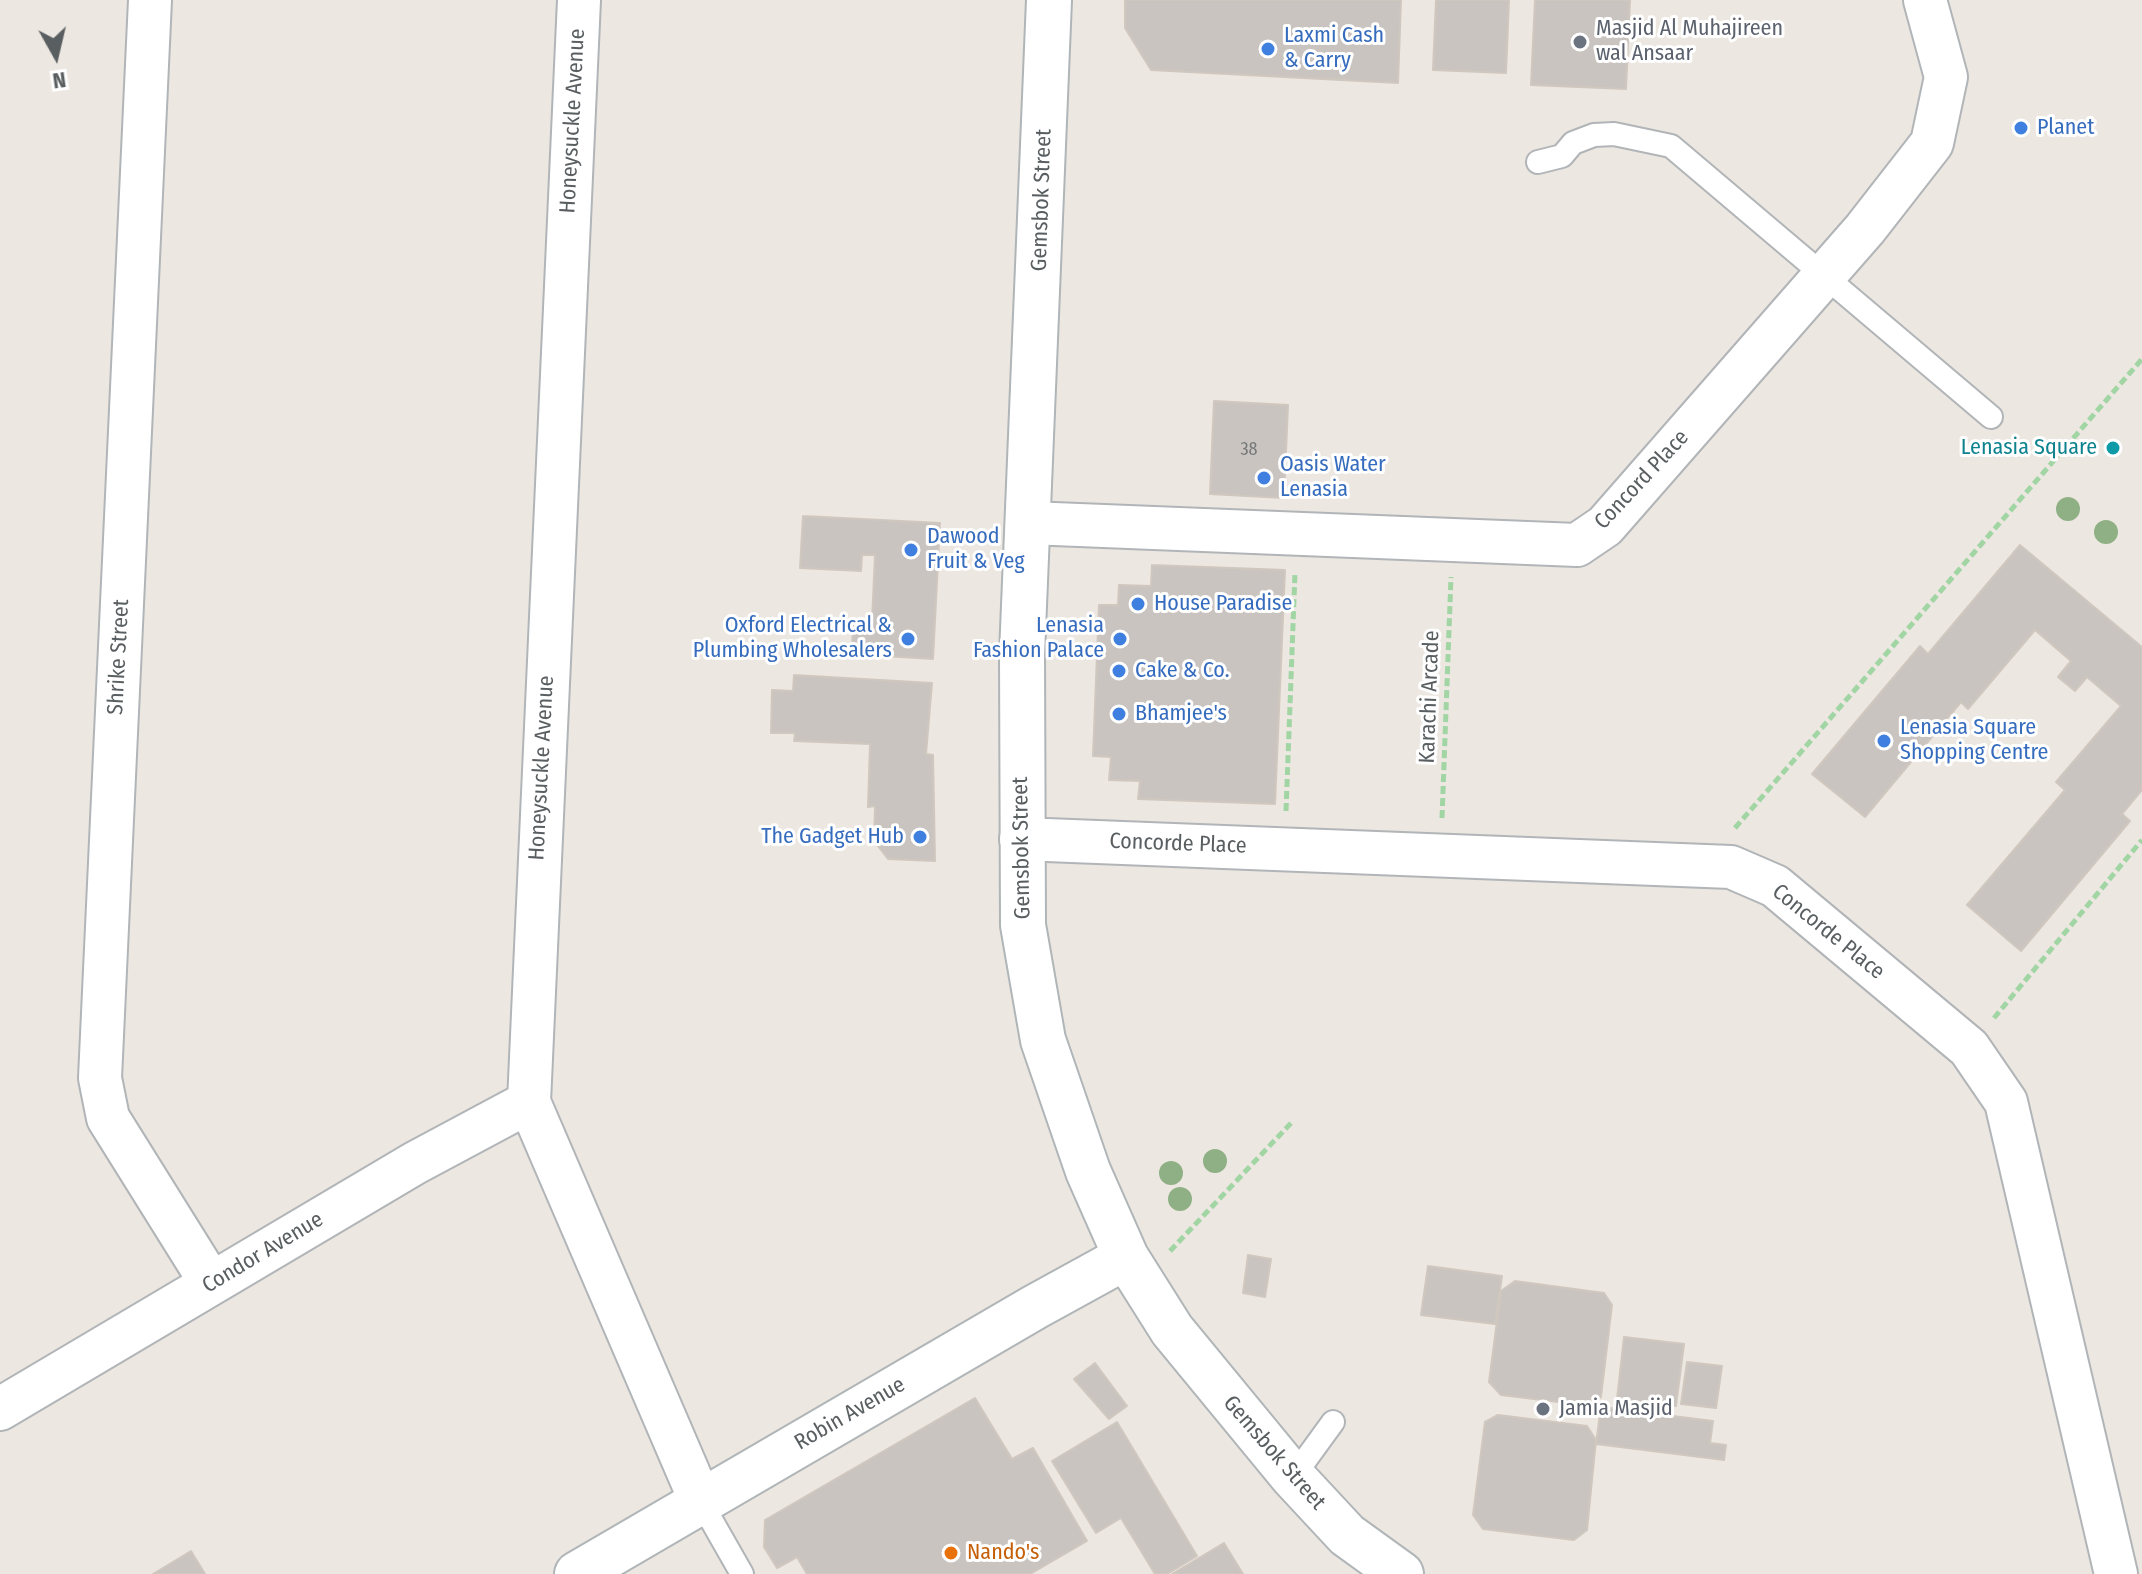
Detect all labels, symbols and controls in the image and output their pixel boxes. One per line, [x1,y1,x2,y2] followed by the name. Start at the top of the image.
[16,16,96,96] north arrow
[1596,16,1783,68] place label: Masjid Al Muhajireen wal Ansaar
[1284,23,1384,74] place label: Laxmi Cash & Carry
[555,28,591,214] street label: Honeysuckle Avenue
[1571,33,1589,51] marker: Masjid Al Muhajireen wal Ansaar
[1259,40,1277,58] marker: Laxmi Cash & Carry
[51,66,68,95] text: N
[2037,115,2094,141] place label: Planet
[2012,119,2030,137] marker: Planet
[1026,128,1058,272] street label: Gemsbok Street
[1589,425,1695,535] street label: Concord Place
[1961,435,2097,461] place label: Lenasia Square
[1240,439,1258,461] house number: 38
[2104,439,2122,457] marker: Lenasia Square
[1280,452,1386,504] place label: Oasis Water Lenasia
[1255,469,1273,487] marker: Oasis Water Lenasia
[927,524,1025,576] place label: Dawood Fruit & Veg
[902,541,920,559] marker: Dawood Fruit & Veg
[1154,591,1292,617] place label: House Paradise
[1129,595,1147,613] marker: House Paradise
[103,598,135,716] street label: Shrike Street
[693,613,892,664] place label: Oxford Electrical & Plumbing Wholesalers
[973,613,1104,664] place label: Lenasia Fashion Palace
[899,630,917,648] marker: Oxford Electrical & Plumbing Wholesalers
[1111,630,1129,648] marker: Lenasia Fashion Palace
[1414,630,1446,764] street label: Karachi Arcade
[1135,658,1229,684] place label: Cake & Co.
[1110,662,1128,680] marker: Cake & Co.
[524,675,560,861] street label: Honeysuckle Avenue
[1135,701,1227,727] place label: Bhamjee's
[1110,705,1128,723] marker: Bhamjee's
[1900,715,2048,766] place label: Lenasia Square Shopping Centre
[1875,732,1893,750] marker: Lenasia Square Shopping Centre
[1008,776,1036,920] street label: Gemsbok Street
[761,824,904,850] place label: The Gadget Hub
[911,828,929,846] marker: The Gadget Hub
[1109,828,1247,860] street label: Concorde Place
[1766,879,1890,985] street label: Concorde Place
[198,1207,328,1299] street label: Condor Avenue
[790,1372,910,1456] street label: Robin Avenue
[1217,1391,1331,1515] street label: Gemsbok Street
[1559,1396,1673,1422] place label: Jamia Masjid
[1534,1400,1552,1418] marker: Jamia Masjid
[967,1540,1039,1566] place label: Nando's
[942,1544,960,1562] marker: Nando's

